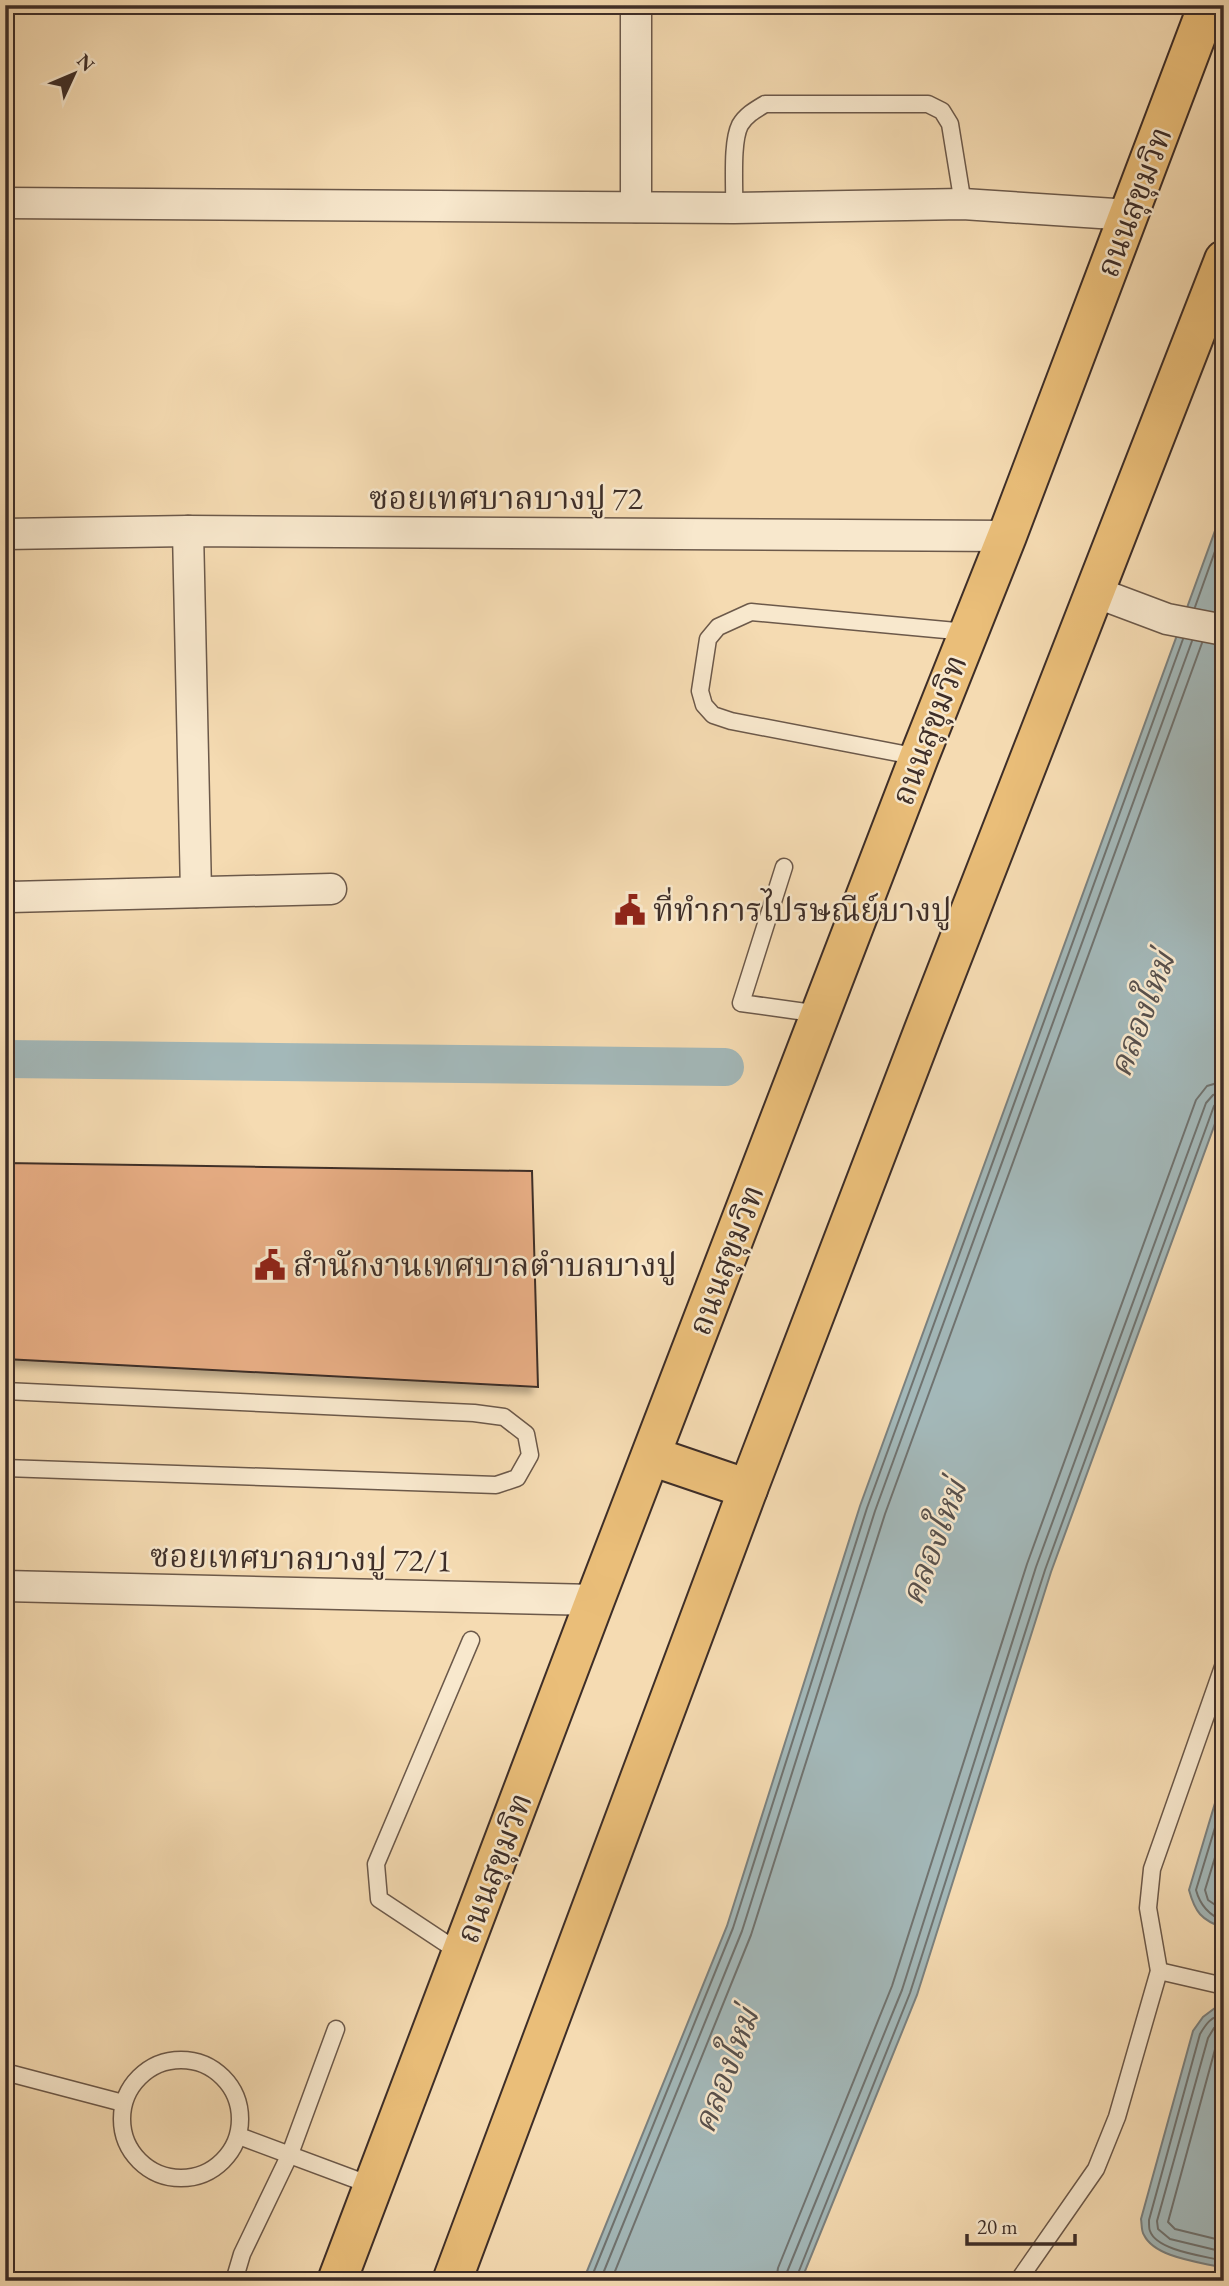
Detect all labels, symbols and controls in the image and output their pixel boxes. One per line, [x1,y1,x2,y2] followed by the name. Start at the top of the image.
[38,38,108,108] north arrow
[72,48,101,77] text: N
[1086,121,1182,283] street label: ถนนสุขุมวิท
[369,477,644,519] street label: ซอยเทศบาลบางปู 72
[881,649,977,811] street label: ถนนสุขุมวิท
[653,887,951,931] place label: ที่ทำการไปรษณีย์บางปู
[613,893,647,927] public building icon: ที่ทำการไปรษณีย์บางปู
[1097,942,1186,1083] water label: คลองใหม่
[678,1179,774,1341] street label: ถนนสุขุมวิท
[293,1244,677,1286] place label: สำนักงานเทศบาลตำบลบางปู
[253,1248,287,1282] public building icon: สำนักงานเทศบาลตำบลบางปู
[889,1470,978,1611] water label: คลองใหม่
[150,1534,452,1582] street label: ซอยเทศบาลบางปู 72/1
[446,1787,542,1949] street label: ถนนสุขุมวิท
[681,1998,770,2139] water label: คลองใหม่
[967,2202,1075,2246] scale bar
[977,2213,1018,2240] text: 20 m

